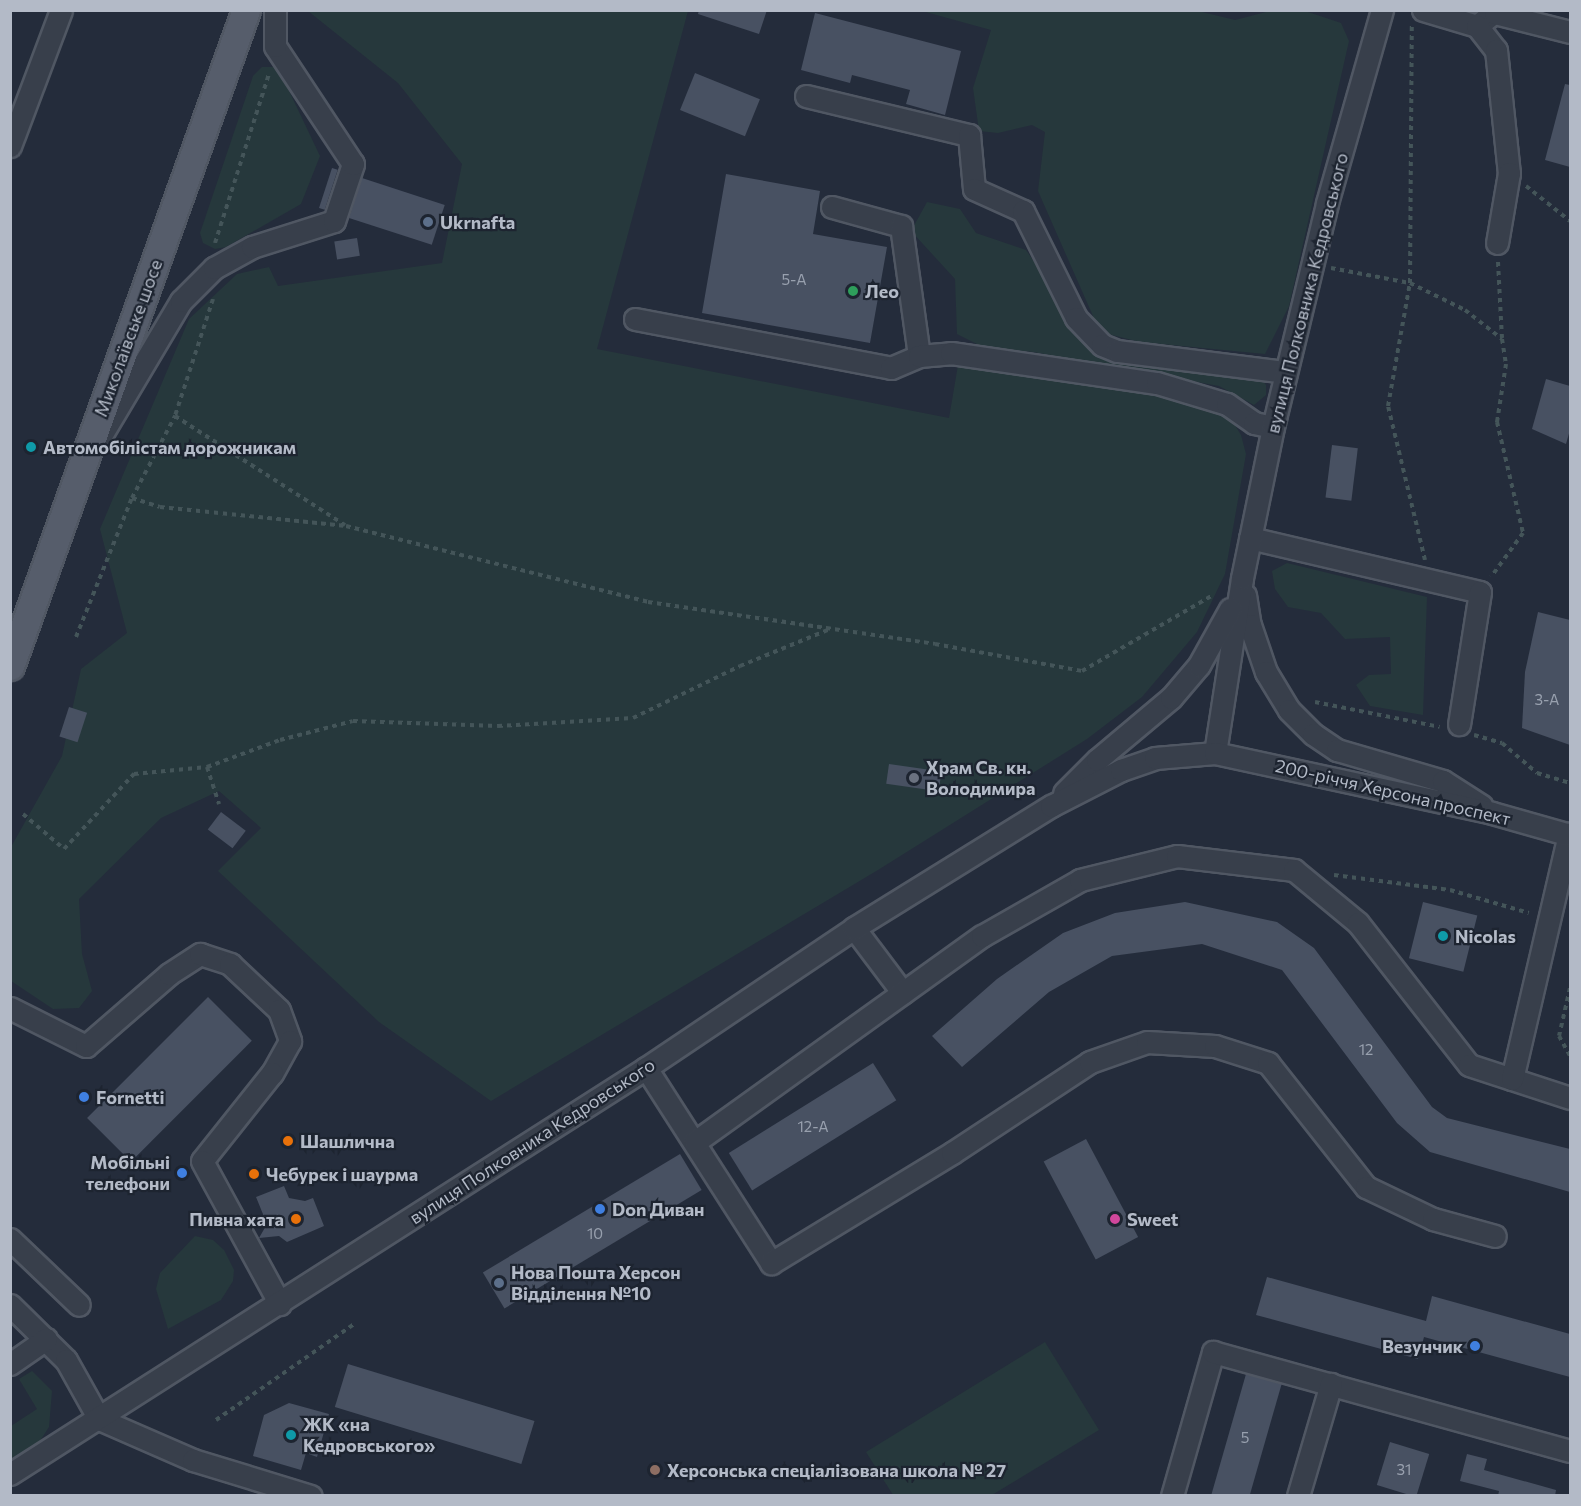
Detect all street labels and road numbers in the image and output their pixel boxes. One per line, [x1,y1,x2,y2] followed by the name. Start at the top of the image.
[1262,151,1352,435] street label: вулиця Полковника Кедровського
[90,256,166,420] street label: Миколаївське шосе
[1273,754,1513,830] street label: 200-річчя Херсона проспект
[405,1053,659,1229] street label: вулиця Полковника Кедровського

